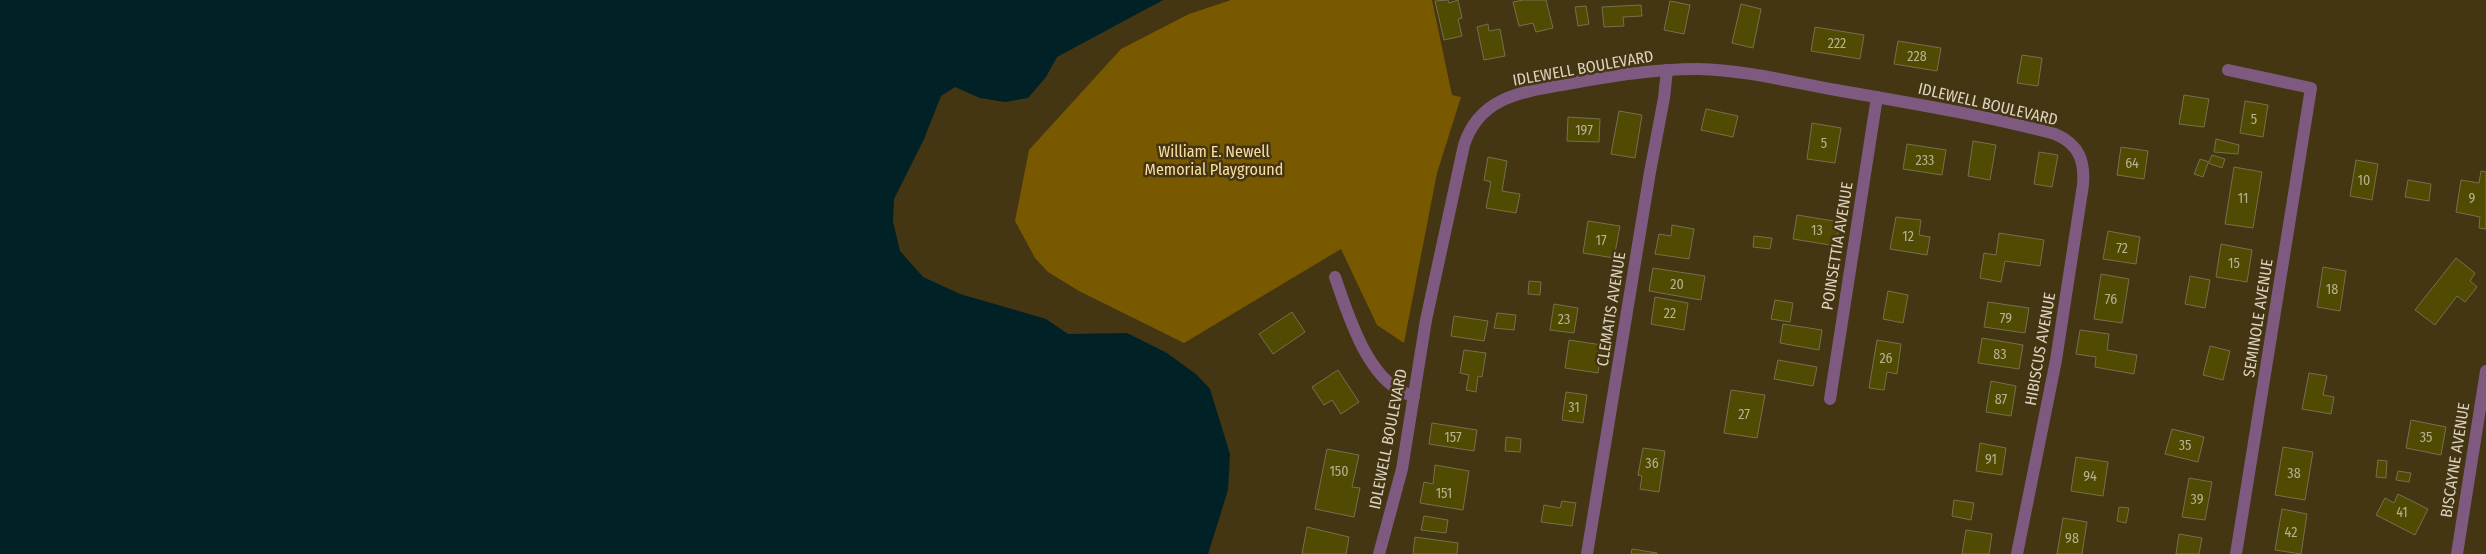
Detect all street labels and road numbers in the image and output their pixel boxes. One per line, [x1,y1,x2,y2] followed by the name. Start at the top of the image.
[1511,46,1655,90] street label: IDLEWELL BOULEVARD
[1916,79,2060,129] street label: IDLEWELL BOULEVARD
[1817,181,1857,311] street label: POINSETTIA AVENUE
[1593,250,1629,368] street label: CLEMATIS AVENUE
[2239,257,2277,379] street label: SEMINOLE AVENUE
[2021,291,2059,407] street label: HIBISCUS AVENUE
[1365,367,1411,511] street label: IDLEWELL BOULEVARD
[2437,401,2473,519] street label: BISCAYNE AVENUE

